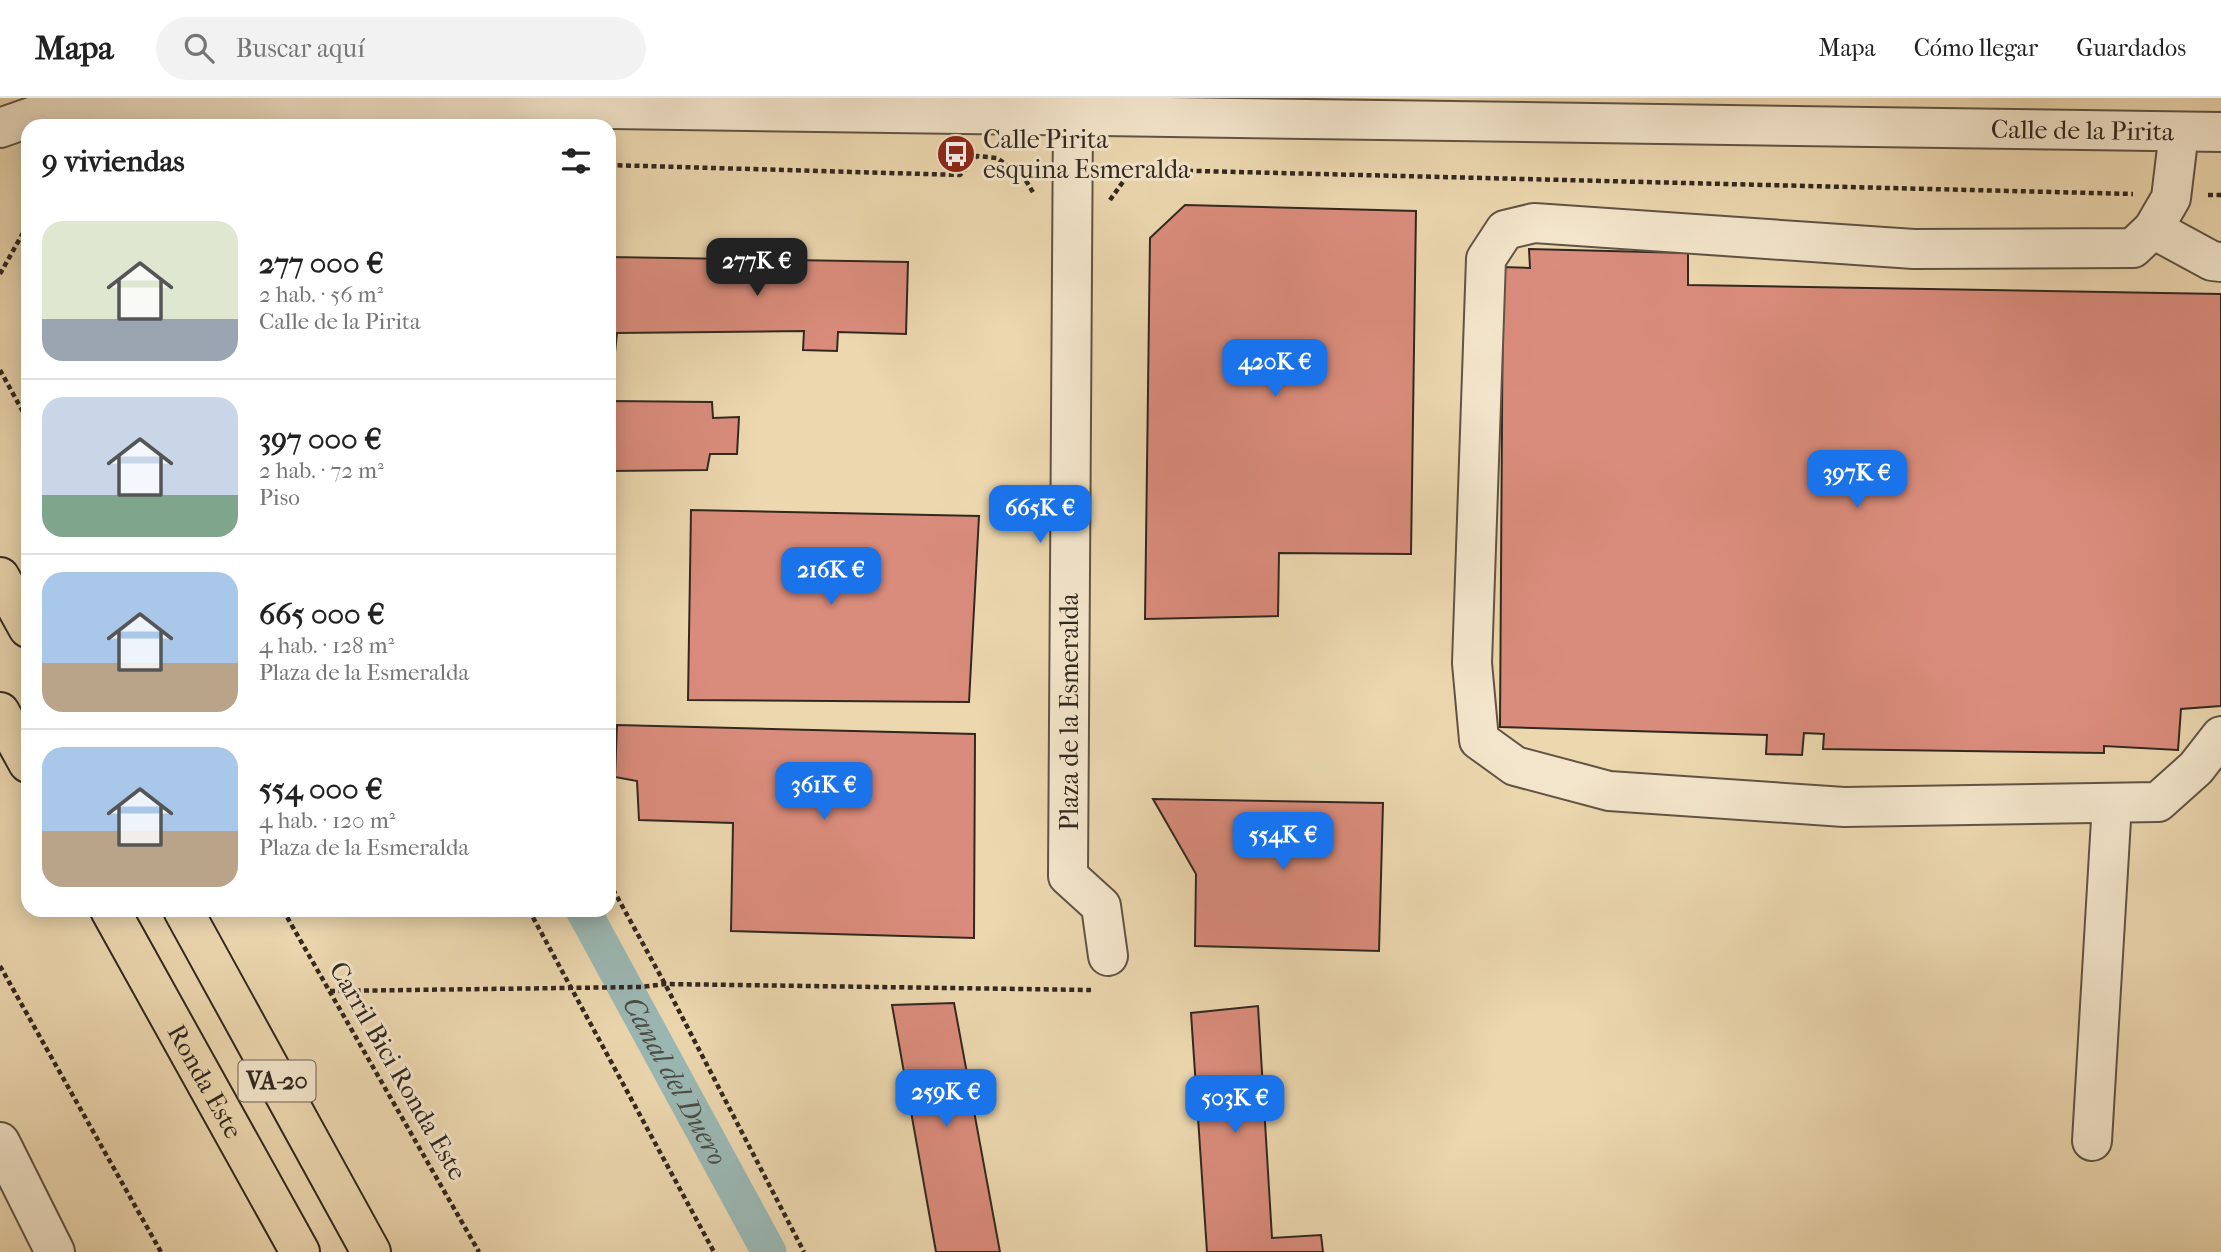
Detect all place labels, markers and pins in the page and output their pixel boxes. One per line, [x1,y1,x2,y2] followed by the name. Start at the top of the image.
[983,124,1191,185] place label: Calle Pirita esquina Esmeralda
[935,133,977,175] bus stop icon: Calle Pirita esquina Esmeralda
[700,238,814,298] pin: 277K €
[1218,340,1332,399] pin: 420K €
[1800,450,1914,510] pin: 397K €
[983,486,1097,545] pin: 665K €
[774,547,888,607] pin: 216K €
[767,762,881,822] pin: 361K €
[1226,812,1340,872] pin: 554K €
[889,1070,1003,1129] pin: 259K €
[1178,1076,1292,1135] pin: 503K €

